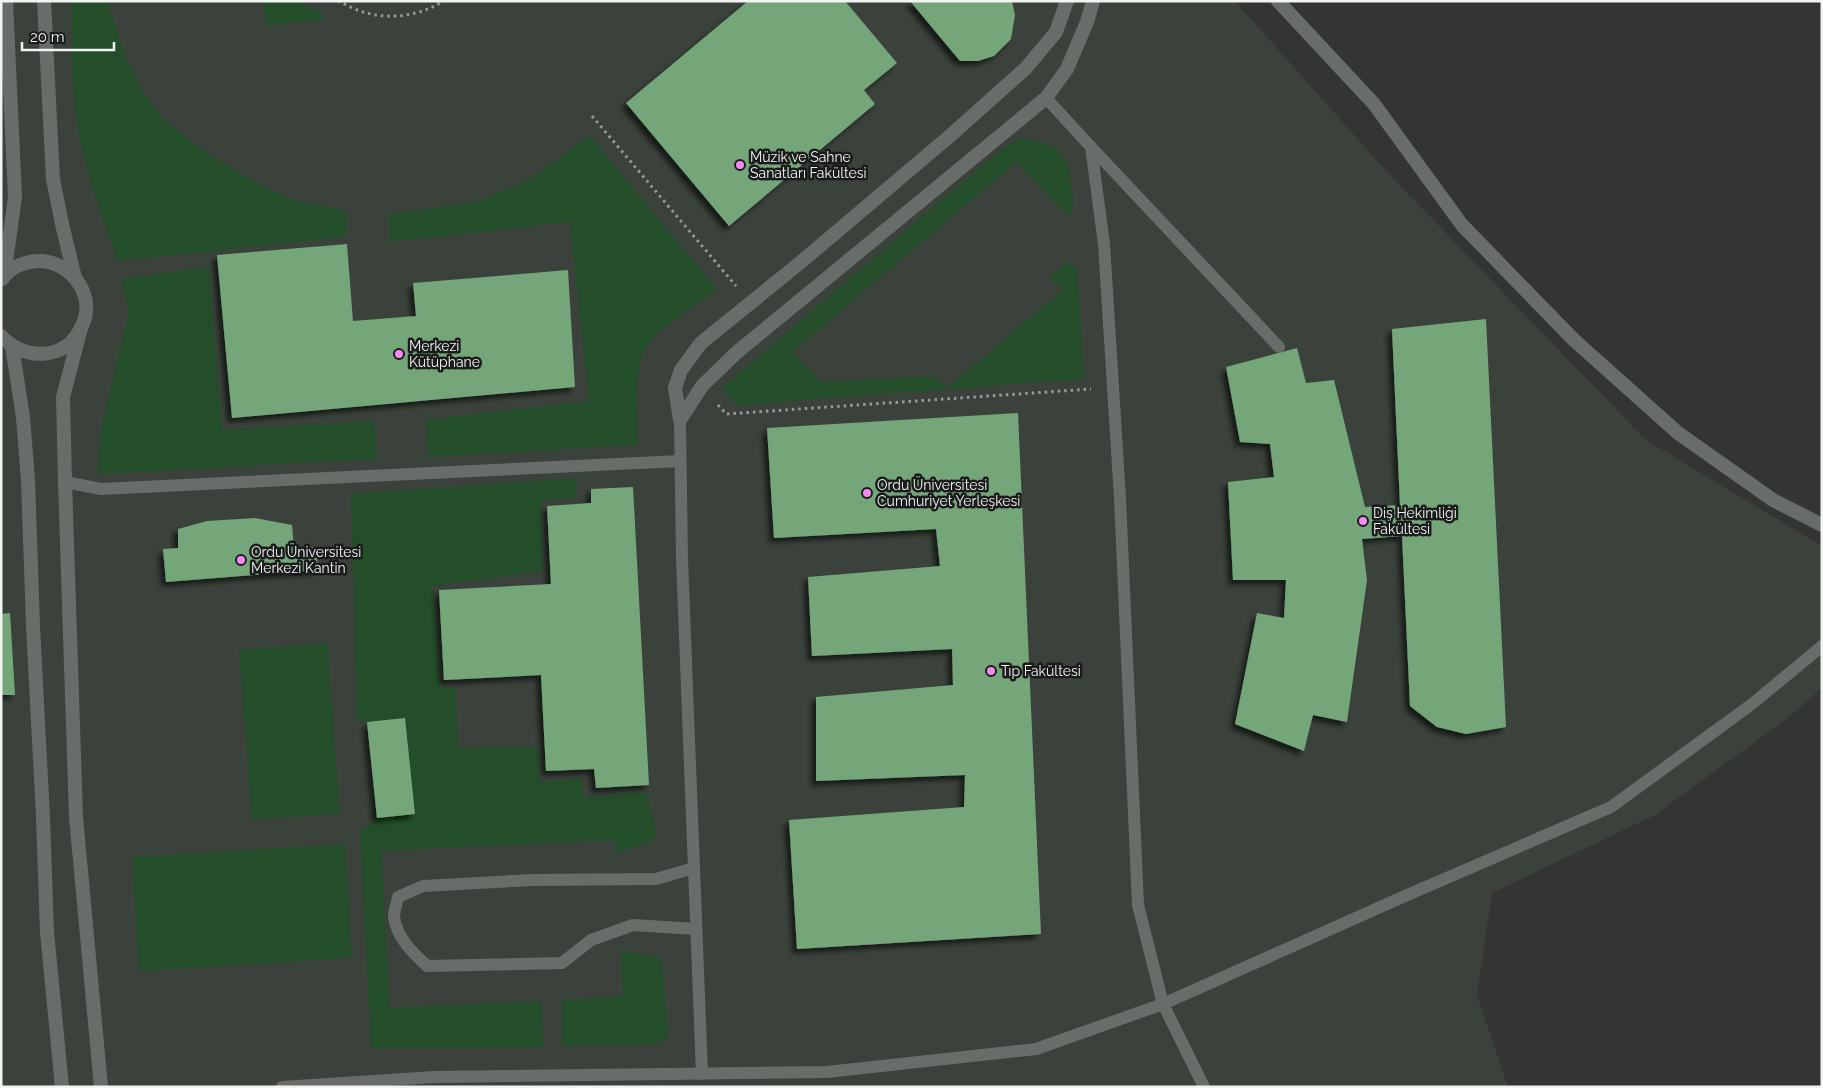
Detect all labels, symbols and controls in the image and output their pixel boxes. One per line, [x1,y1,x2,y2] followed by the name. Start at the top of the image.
[22,20,115,52] scale bar
[30,28,65,46] text: 20 m
[750,149,867,181] place label: Müzik ve Sahne Sanatları Fakültesi
[734,159,746,171] marker: Müzik ve Sahne Sanatları Fakültesi
[409,338,480,370] place label: Merkezi Kütüphane
[393,348,405,360] marker: Merkezi Kütüphane
[877,475,1020,509] place label: Ordu Üniversitesi Cumhuriyet Yerleşkesi
[861,487,873,499] marker: Ordu Üniversitesi Cumhuriyet Yerleşkesi
[1373,505,1457,537] place label: Diş Hekimliği Fakültesi
[1357,515,1369,527] marker: Diş Hekimliği Fakültesi
[251,542,361,576] place label: Ordu Üniversitesi Merkezi Kantin
[235,554,247,566] marker: Ordu Üniversitesi Merkezi Kantin
[1001,663,1081,679] place label: Tıp Fakültesi
[985,665,997,677] marker: Tıp Fakültesi

